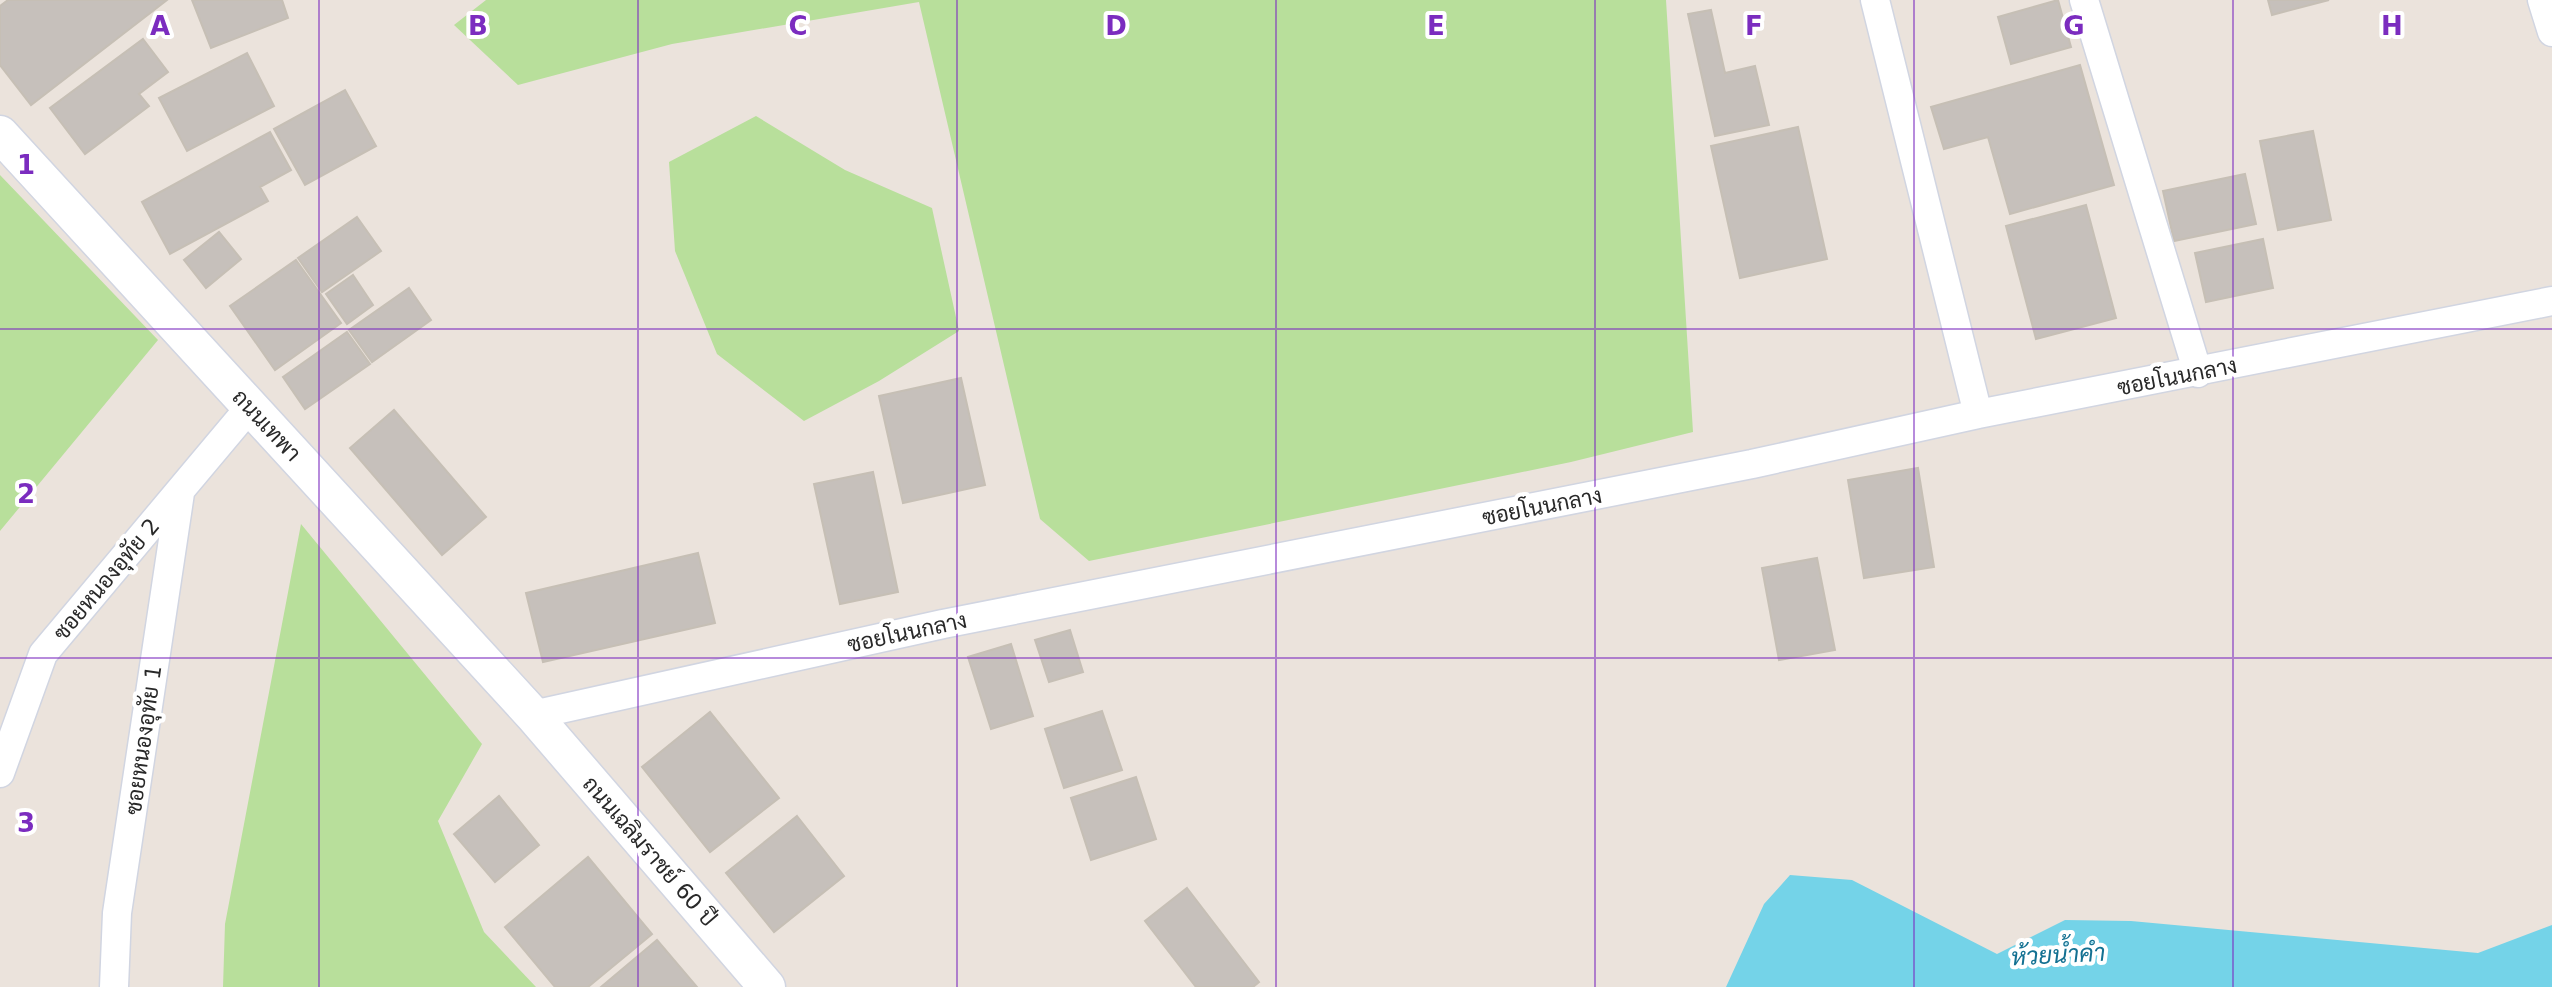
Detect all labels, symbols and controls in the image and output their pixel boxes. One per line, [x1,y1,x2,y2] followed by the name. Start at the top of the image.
[150,11,170,41] text: A
[468,11,488,41] text: B
[788,11,808,41] text: C
[1105,11,1127,41] text: D
[1427,11,1445,41] text: E
[1745,11,1763,41] text: F
[2063,11,2085,41] text: G
[2381,11,2403,41] text: H
[17,150,35,180] text: 1
[2115,351,2239,400] street label: ซอยโนนกลาง
[227,384,306,466] street label: ถนนเทพา
[17,479,35,509] text: 2
[1480,481,1604,530] street label: ซอยโนนกลาง
[48,513,167,647] street label: ซอยหนองอุทัย 2
[845,606,969,657] street label: ซอยโนนกลาง
[120,663,169,817] street label: ซอยหนองอุทัย 1
[578,770,723,931] street label: ถนนเฉลิมราชย์ 60 ปี
[17,808,35,838] text: 3
[2010,933,2106,971] water label: ห้วยน้ำคำ

